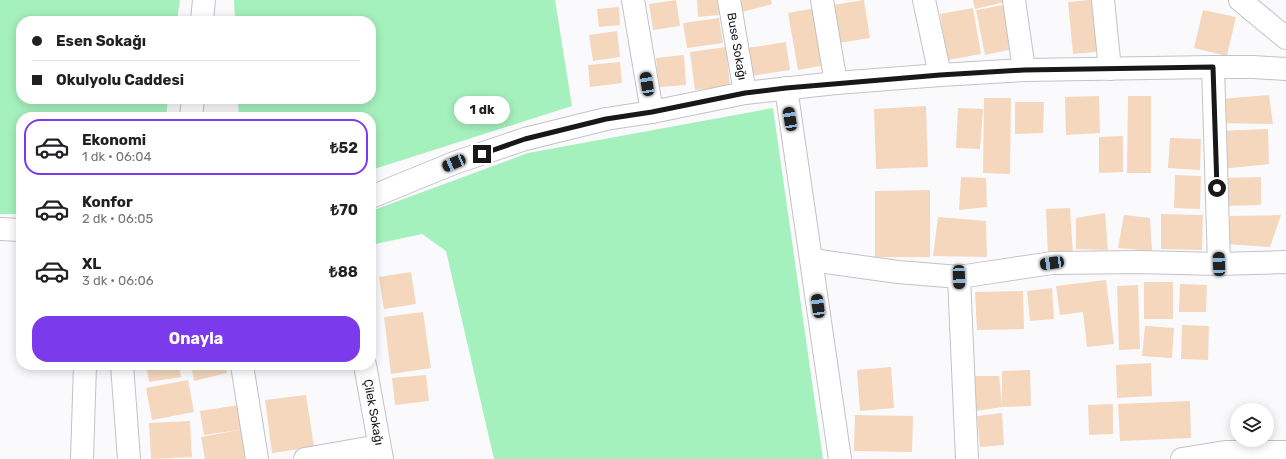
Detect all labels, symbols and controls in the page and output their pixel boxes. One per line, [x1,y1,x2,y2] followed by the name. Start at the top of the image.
[724,12,750,81] street label: Buse Sokağı
[56,32,146,50] text: Esen Sokağı
[56,71,184,89] text: Okulyolu Caddesi
[639,71,655,97] car
[454,96,510,124] callout: 1 dk
[469,102,495,117] text: 1 dk
[782,106,798,132] car
[34,129,70,165] icon: car
[82,131,146,149] text: Ekonomi
[330,139,358,157] text: ₺52
[473,145,491,163] route end
[82,149,151,164] text: 1 dk · 06:04
[441,153,467,173] car
[1208,179,1226,197] route start
[34,191,70,227] icon: car
[82,193,133,211] text: Konfor
[331,201,358,219] text: ₺70
[82,211,153,226] text: 2 dk · 06:05
[1213,252,1225,276] car
[34,253,70,289] icon: car
[82,255,101,273] text: XL
[1039,255,1065,271] car
[329,263,358,281] text: ₺88
[953,265,965,289] car
[82,273,154,288] text: 3 dk · 06:06
[810,293,826,319] car
[32,316,360,362] button: Onayla
[361,378,386,446] street label: Çilek Sokağı
[1230,403,1274,447] map controls
[1230,403,1274,447] button: layers

